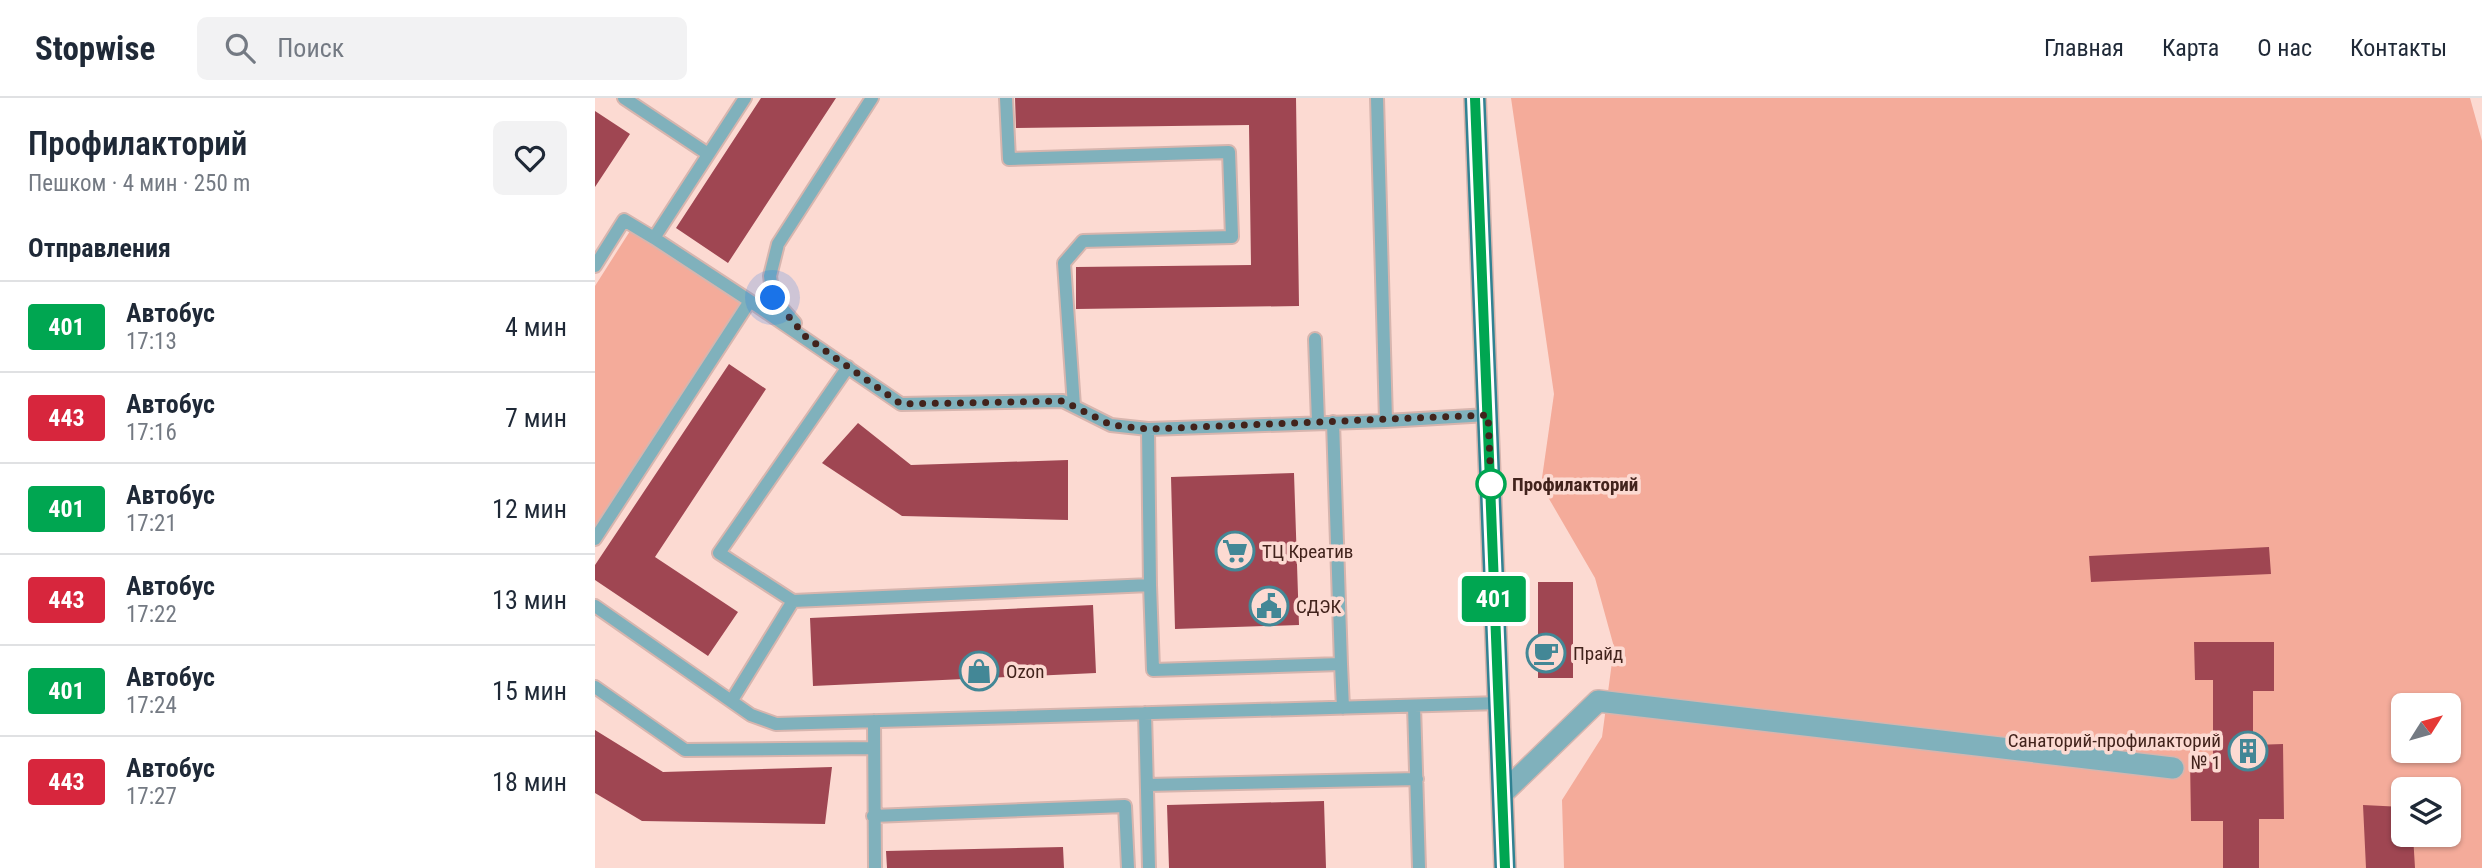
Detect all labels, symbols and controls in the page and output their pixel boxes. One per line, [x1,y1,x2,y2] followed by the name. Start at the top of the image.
[197,17,687,80] search box
[35,29,155,68] text: Stopwise
[221,29,259,67] icon: search
[277,33,344,63] text: Поиск
[2044,34,2124,62] text: Главная
[2162,34,2219,62] text: Карта
[2257,34,2312,62] text: О нас
[2350,34,2447,62] text: Контакты
[493,121,567,195] button: heart
[28,124,247,163] text: Профилакторий
[28,170,250,197] text: Пешком · 4 мин · 250 m
[28,233,171,263] text: Отправления
[755,280,790,315] your location
[126,298,215,328] text: Автобус
[505,312,567,342] text: 4 мин
[48,313,85,341] text: 401
[126,328,177,355] text: 17:13
[126,389,215,419] text: Автобус
[505,403,567,433] text: 7 мин
[48,404,85,432] text: 443
[126,419,177,446] text: 17:16
[1476,469,1506,499] marker: Профилакторий
[1512,473,1638,496] place label: Профилакторий
[126,480,215,510] text: Автобус
[492,494,567,524] text: 12 мин
[48,495,85,523] text: 401
[126,510,177,537] text: 17:21
[1214,530,1256,572] supermarket icon: ТЦ Креатив
[1262,540,1353,563] place label: ТЦ Креатив
[126,571,215,601] text: Автобус
[1454,576,1534,622] line badge: 401
[492,585,567,615] text: 13 мин
[1248,585,1290,627] public building icon: СДЭК
[1476,585,1512,613] text: 401
[48,586,85,614] text: 443
[1296,595,1342,618] place label: СДЭК
[126,601,177,628] text: 17:22
[1525,632,1567,674] cafe icon: Прайд
[1573,642,1623,665] place label: Прайд
[958,650,1000,692] shop icon: Ozon
[1006,660,1044,683] place label: Ozon
[126,662,215,692] text: Автобус
[492,676,567,706] text: 15 мин
[48,677,85,705] text: 401
[126,692,177,719] text: 17:24
[2391,693,2461,763] north arrow
[2391,693,2461,847] map controls
[2008,729,2221,774] place label: Санаторий-профилакторий № 1
[2227,730,2269,772] building icon: Санаторий-профилакторий № 1
[126,753,215,783] text: Автобус
[492,767,567,797] text: 18 мин
[48,768,85,796] text: 443
[2391,777,2461,847] button: layers
[126,783,177,810] text: 17:27

